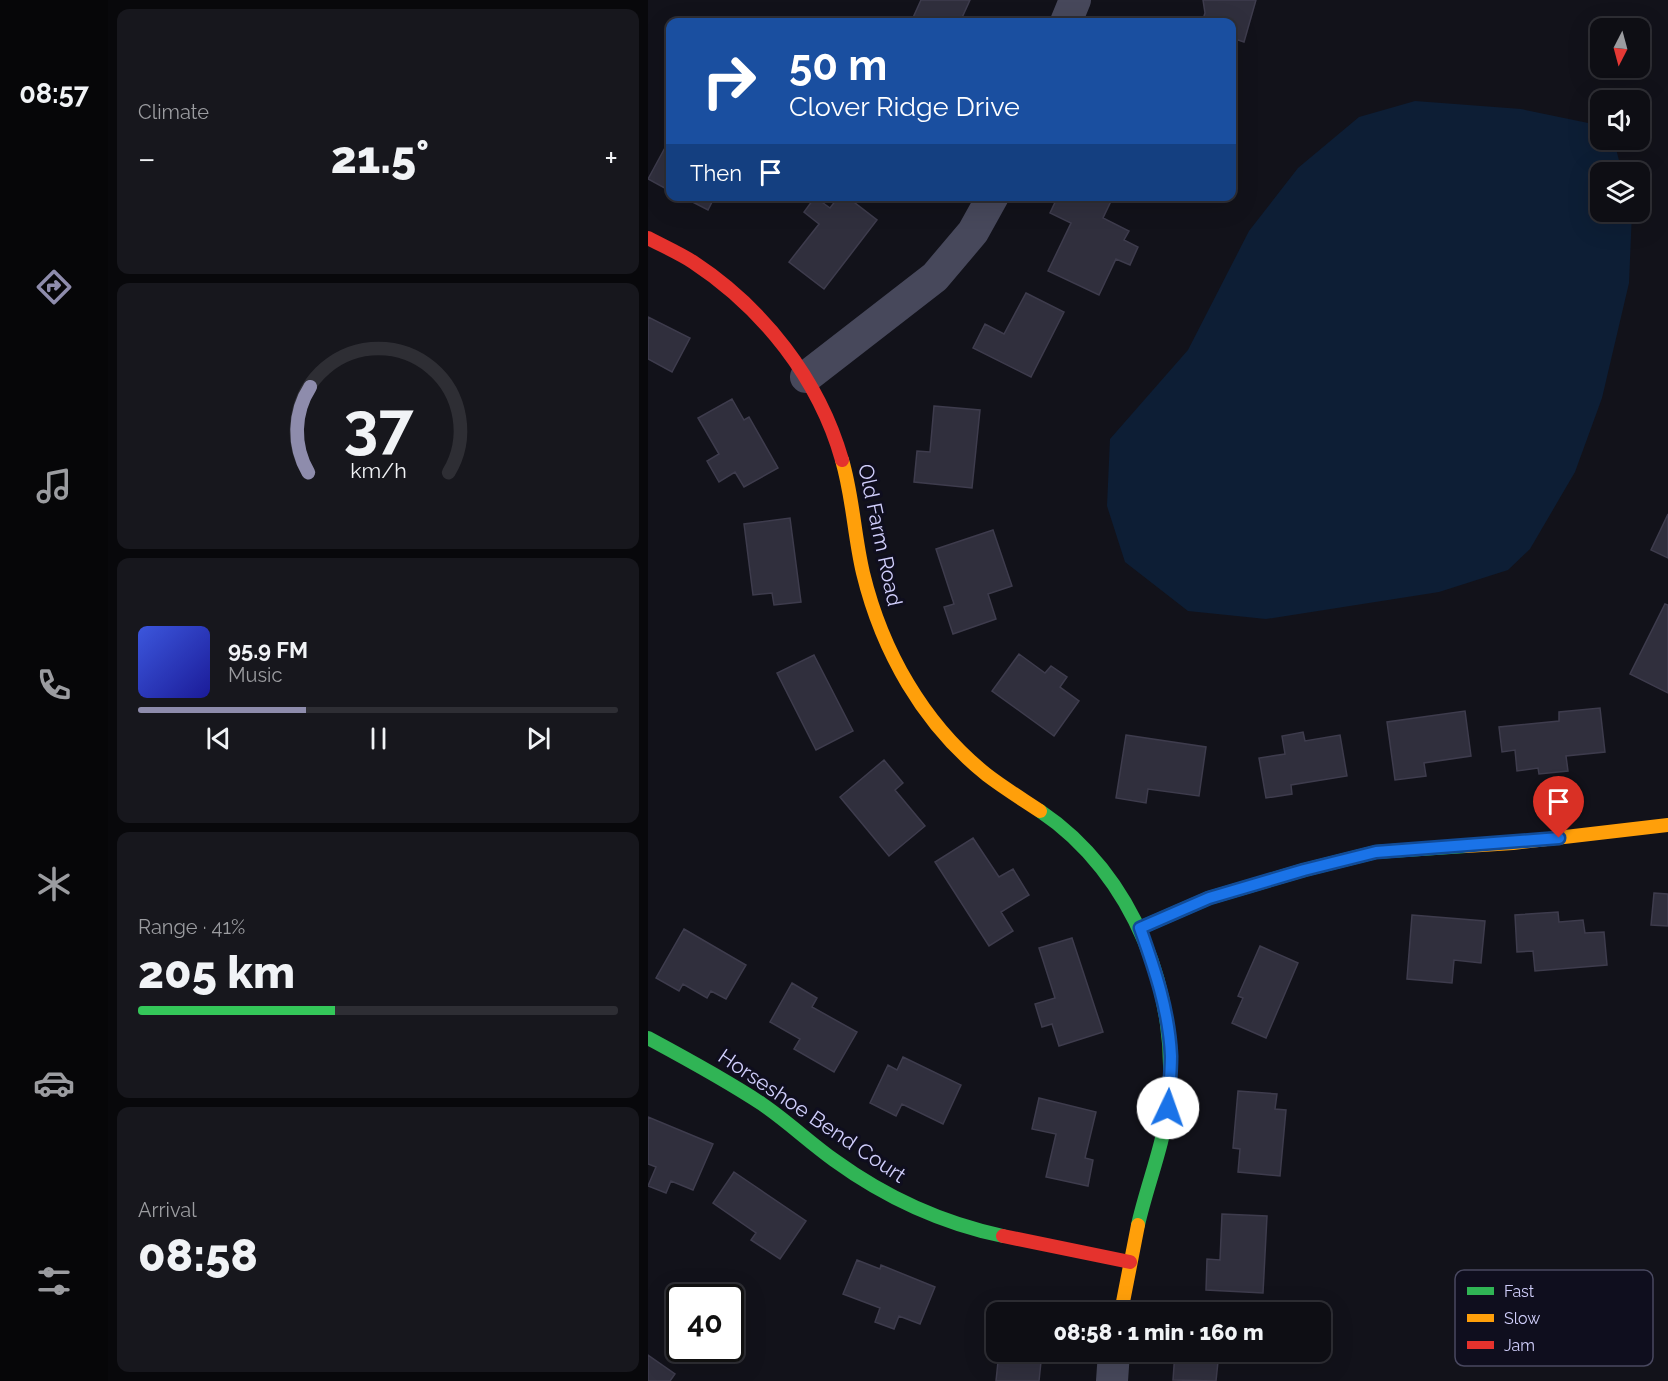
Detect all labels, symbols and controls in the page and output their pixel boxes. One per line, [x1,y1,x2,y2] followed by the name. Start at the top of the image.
[1590,18,1650,78] north arrow
[1590,18,1650,222] map controls
[789,41,887,90] text: 50 m
[690,42,768,120] icon: right
[19,78,89,109] text: 08:57
[1590,90,1650,150] button: sound
[789,91,1020,122] text: Clover Ridge Drive
[138,100,209,124] text: Climate
[331,131,429,184] text: 21.5°
[138,139,156,178] text: −
[604,139,618,178] text: +
[754,156,787,189] icon: arrive
[690,160,742,186] text: Then
[1590,162,1650,222] button: layers
[33,266,75,308] icon: directions
[343,388,414,462] text: 37
[350,459,406,484] text: km/h
[853,462,908,608] street label: Old Farm Road
[33,465,75,507] icon: music
[228,637,308,663] text: 95.9 FM
[228,663,282,687] text: Music
[33,664,75,706] icon: phone
[202,722,235,755] icon: previous
[362,722,395,755] icon: pause
[522,722,555,755] icon: next
[1533,776,1584,838] pin
[1542,785,1575,818] icon: arrive
[33,863,75,905] icon: climate
[138,915,245,939] text: Range · 41%
[138,946,295,999] text: 205 km
[714,1043,911,1188] street label: Horseshoe Bend Court
[33,1062,75,1104] icon: car
[1136,1076,1200,1140] position arrow
[138,1198,197,1222] text: Arrival
[138,1229,258,1282] text: 08:58
[33,1260,75,1302] icon: filters
[1455,1270,1653,1366] legend
[1504,1282,1535,1301] text: Fast
[666,1284,744,1362] speed limit sign: 40
[1504,1309,1540,1328] text: Slow
[1053,1319,1264,1345] text: 08:58 · 1 min · 160 m
[1504,1336,1535,1355] text: Jam

